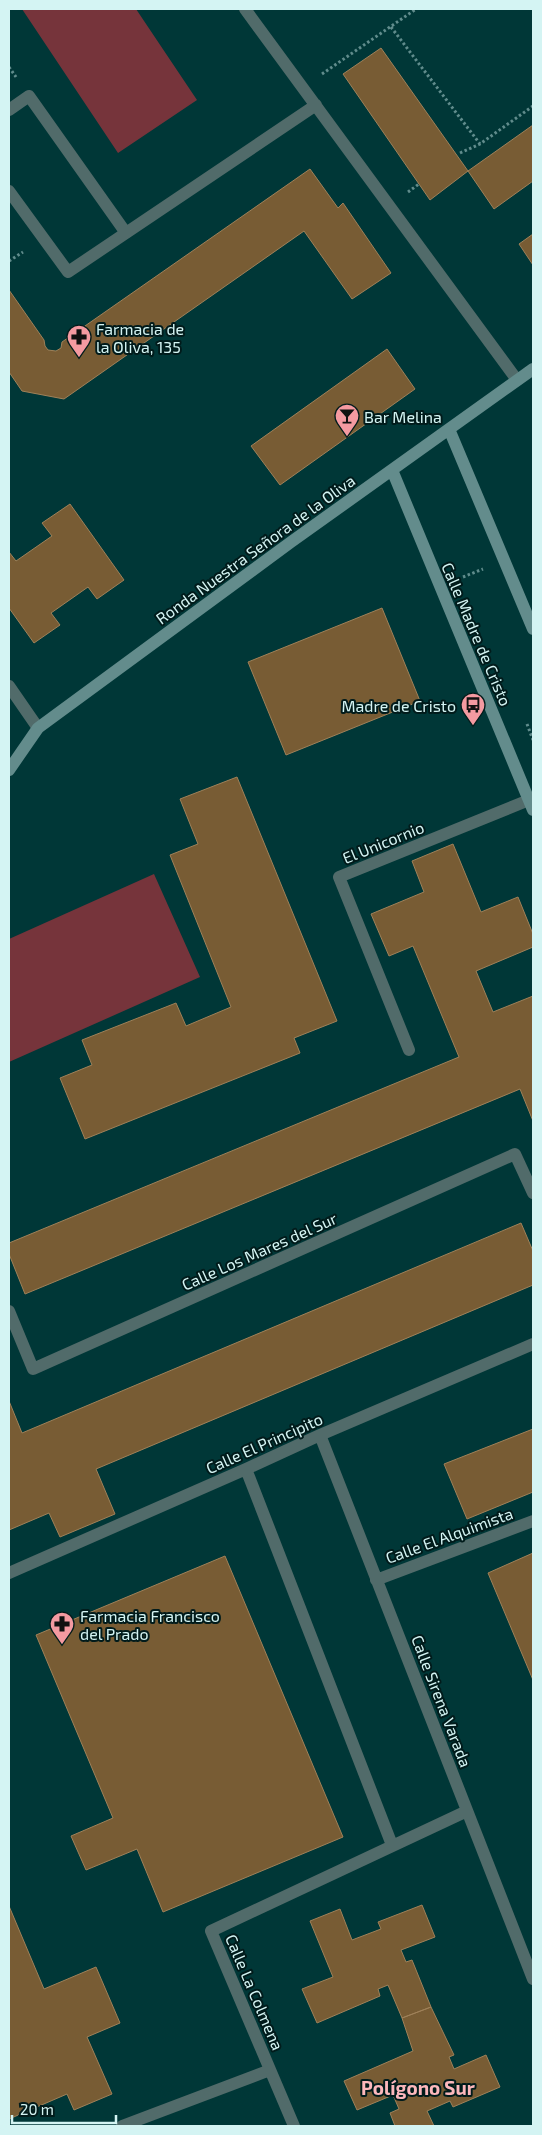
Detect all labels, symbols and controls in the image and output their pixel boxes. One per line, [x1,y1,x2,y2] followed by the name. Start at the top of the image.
[96,319,184,356] place label: Farmacia de la Oliva, 135
[66,324,92,358] pharmacy icon: Farmacia de la Oliva, 135
[334,403,360,437] bar icon: Bar Melina
[364,407,442,426] place label: Bar Melina
[152,470,358,628] street label: Ronda Nuestra Señora de la Oliva
[438,559,516,709] street label: Calle Madre de Cristo
[460,692,486,726] bus stop icon: Madre de Cristo
[342,696,456,715] place label: Madre de Cristo
[339,817,427,867] street label: El Unicornio
[178,1208,340,1294] street label: Calle Los Mares del Sur
[203,1409,325,1477] street label: Calle El Principito
[383,1503,515,1567] street label: Calle El Alquimista
[80,1606,220,1643] place label: Farmacia Francisco del Prado
[49,1611,75,1645] pharmacy icon: Farmacia Francisco del Prado
[408,1632,476,1770] street label: Calle Sirena Varada
[222,1931,288,2053] street label: Calle La Colmena
[361,2076,475,2099] district label: Polígono Sur
[12,2092,116,2124] scale bar
[20,2100,54,2118] text: 20 m

